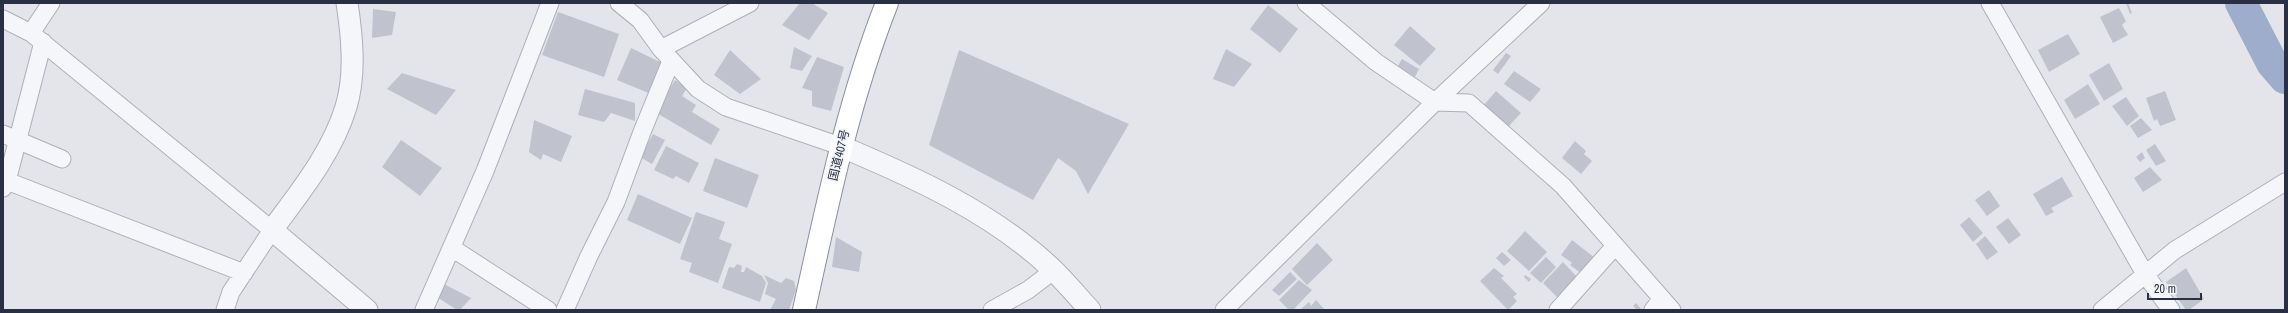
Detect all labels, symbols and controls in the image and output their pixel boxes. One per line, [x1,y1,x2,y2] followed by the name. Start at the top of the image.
[825,128,853,182] street label: 国道407号
[2148,275,2201,301] scale bar
[2154,281,2176,297] text: 20 m

